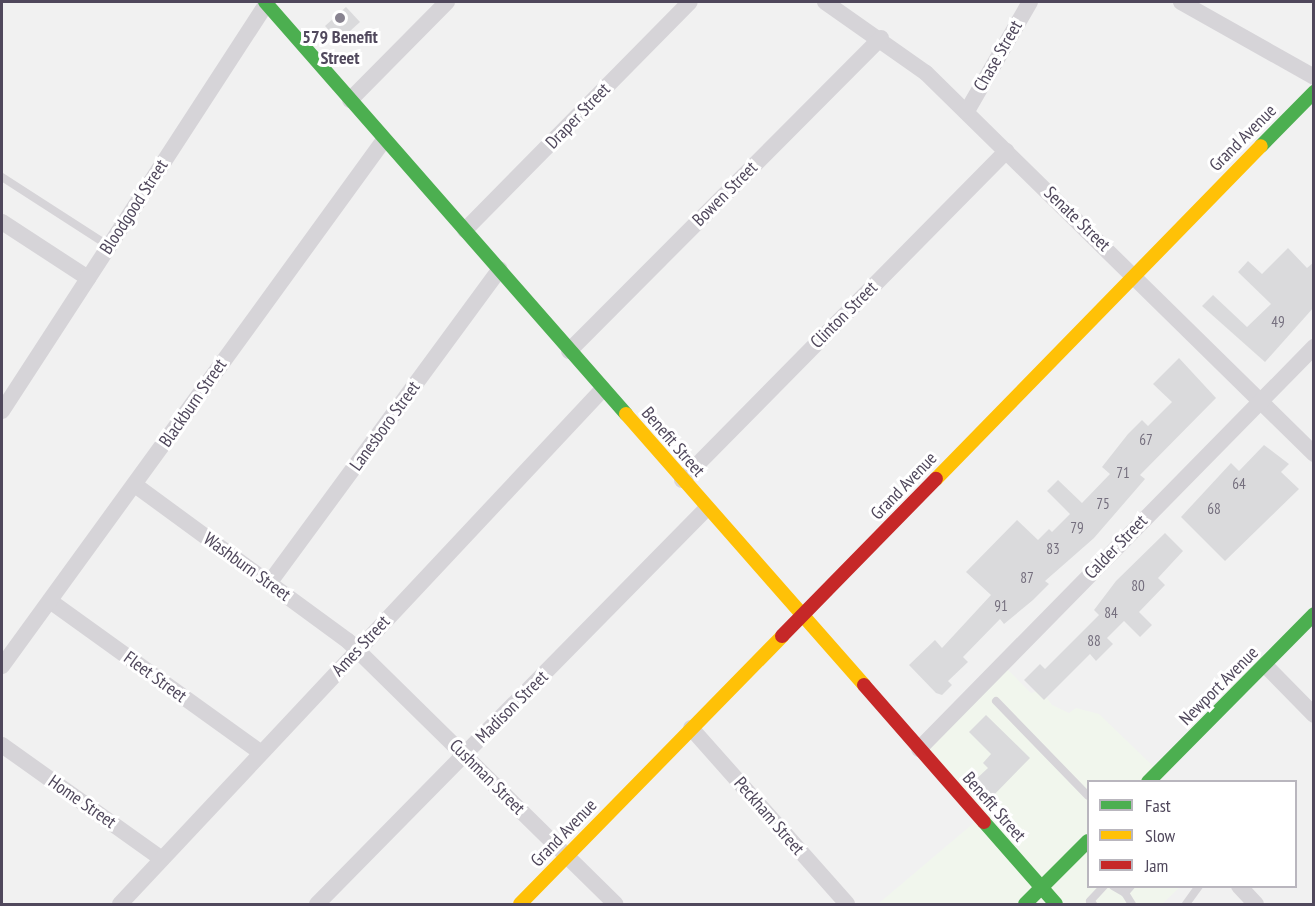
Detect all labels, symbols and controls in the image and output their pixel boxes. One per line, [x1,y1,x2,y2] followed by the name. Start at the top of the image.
[333,11,347,25] marker: 579 Benefit Street
[969,17,1027,95] street label: Chase Street
[302,27,378,70] place label: 579 Benefit Street
[541,79,615,153] street label: Draper Street
[1205,100,1281,176] street label: Grand Avenue
[95,156,173,258] street label: Bloodgood Street
[688,157,762,231] street label: Bowen Street
[1039,182,1115,256] street label: Senate Street
[806,277,882,353] street label: Clinton Street
[1271,313,1285,331] house number: 49
[155,355,231,451] street label: Blackburn Street
[345,377,425,475] street label: Lanesboro Street
[637,403,709,481] street label: Benefit Street
[1139,431,1153,449] house number: 67
[866,448,942,524] street label: Grand Avenue
[1116,464,1130,482] house number: 71
[1232,475,1246,493] house number: 64
[1096,495,1110,513] house number: 75
[1207,500,1221,518] house number: 68
[1080,510,1152,584] street label: Calder Street
[1070,519,1084,537] house number: 79
[199,528,295,606] street label: Washburn Street
[1046,540,1060,558] house number: 83
[1020,569,1034,587] house number: 87
[1131,577,1145,595] house number: 80
[994,597,1008,615] house number: 91
[1104,604,1118,622] house number: 84
[328,611,394,681] street label: Ames Street
[1087,632,1101,650] house number: 88
[1175,642,1263,730] street label: Newport Avenue
[119,647,191,707] street label: Fleet Street
[471,666,553,748] street label: Madison Street
[445,735,529,819] street label: Cushman Street
[958,768,1030,846] street label: Benefit Street
[44,771,120,833] street label: Home Street
[729,773,809,859] street label: Peckham Street
[1087,780,1297,888] legend
[1145,794,1171,817] text: Fast
[526,795,602,871] street label: Grand Avenue
[1145,824,1175,847] text: Slow
[1145,854,1168,877] text: Jam

